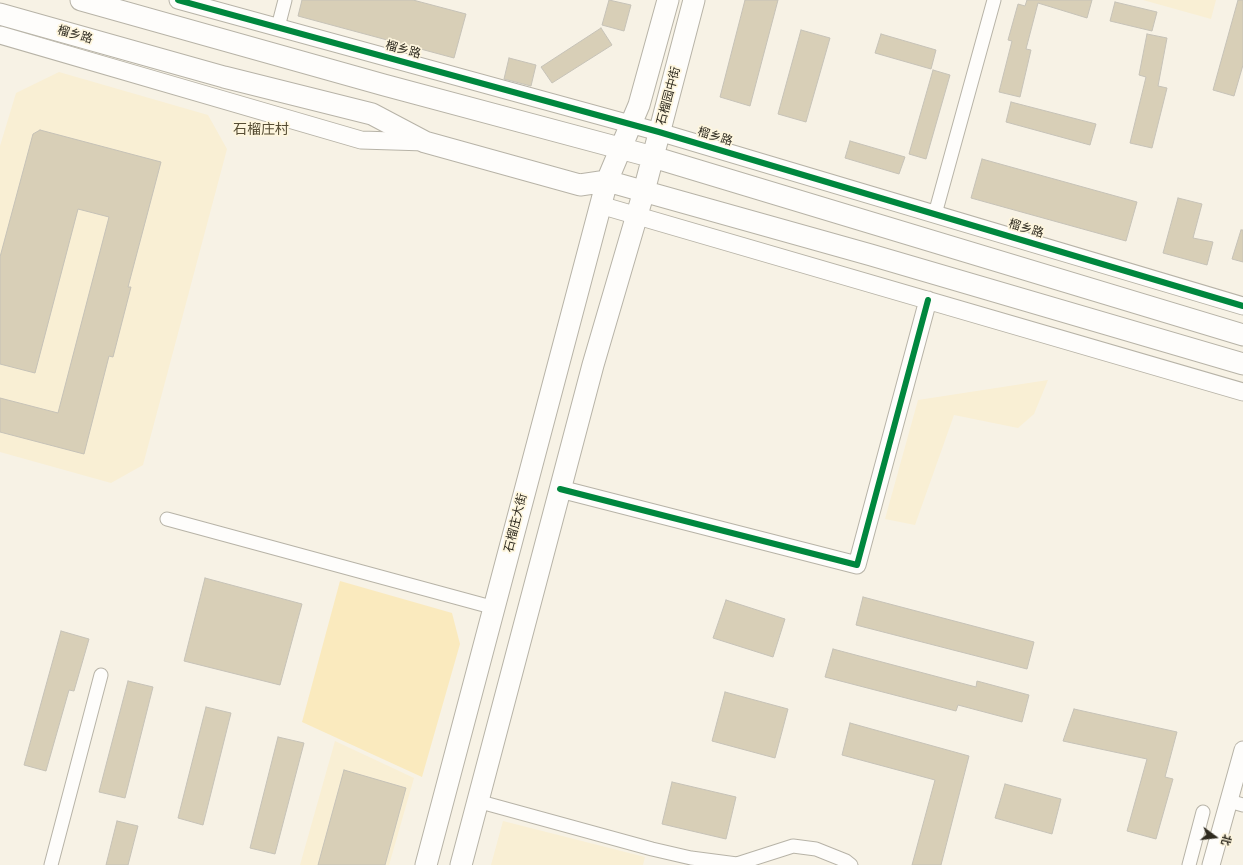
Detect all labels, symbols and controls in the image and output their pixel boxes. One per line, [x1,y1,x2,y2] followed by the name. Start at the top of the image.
[56,23,94,47] street label: 榴乡路
[384,38,422,62] street label: 榴乡路
[654,65,684,127] street label: 石榴园中街
[233,122,289,138] district label: 石榴庄村
[696,125,734,149] street label: 榴乡路
[1007,217,1045,241] street label: 榴乡路
[502,492,530,554] street label: 石榴庄大街
[1195,817,1235,857] north arrow
[1218,833,1235,847] text: 北

